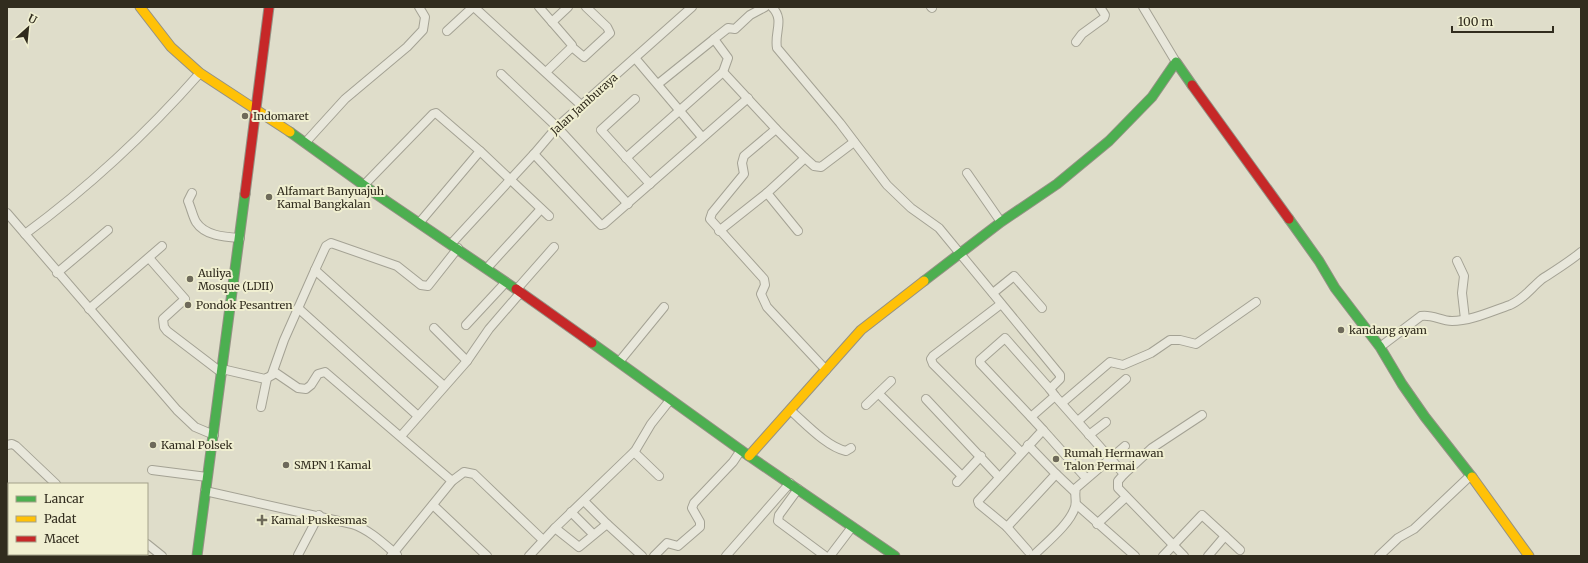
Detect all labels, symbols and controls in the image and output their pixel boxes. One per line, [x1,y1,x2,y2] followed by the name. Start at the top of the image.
[8,8,48,48] north arrow
[1452,8,1553,34] scale bar
[26,11,40,28] text: U
[1458,14,1493,29] text: 100 m
[547,70,621,138] street label: Jalan Jamburaya
[253,109,310,123] place label: Indomaret
[240,111,250,121] marker: Indomaret
[276,184,385,211] place label: Alfamart Banyuajuh Kamal Bangkalan
[264,192,274,202] marker: Alfamart Banyuajuh Kamal Bangkalan
[197,266,274,293] place label: Auliya Mosque (LDII)
[185,274,195,284] marker: Auliya Mosque (LDII)
[196,298,293,312] place label: Pondok Pesantren
[183,300,193,310] marker: Pondok Pesantren
[1349,323,1427,337] place label: kandang ayam
[1336,325,1346,335] marker: kandang ayam
[161,438,232,452] place label: Kamal Polsek
[148,440,158,450] marker: Kamal Polsek
[1064,446,1164,473] place label: Rumah Hermawan Talon Permai
[1051,454,1061,464] marker: Rumah Hermawan Talon Permai
[294,458,372,472] place label: SMPN 1 Kamal
[281,460,291,470] marker: SMPN 1 Kamal
[8,483,148,555] legend
[44,491,85,506] text: Lancar
[44,511,77,526] text: Padat
[271,513,367,527] place label: Kamal Puskesmas
[256,514,268,526] marker: Kamal Puskesmas
[44,531,80,546] text: Macet

